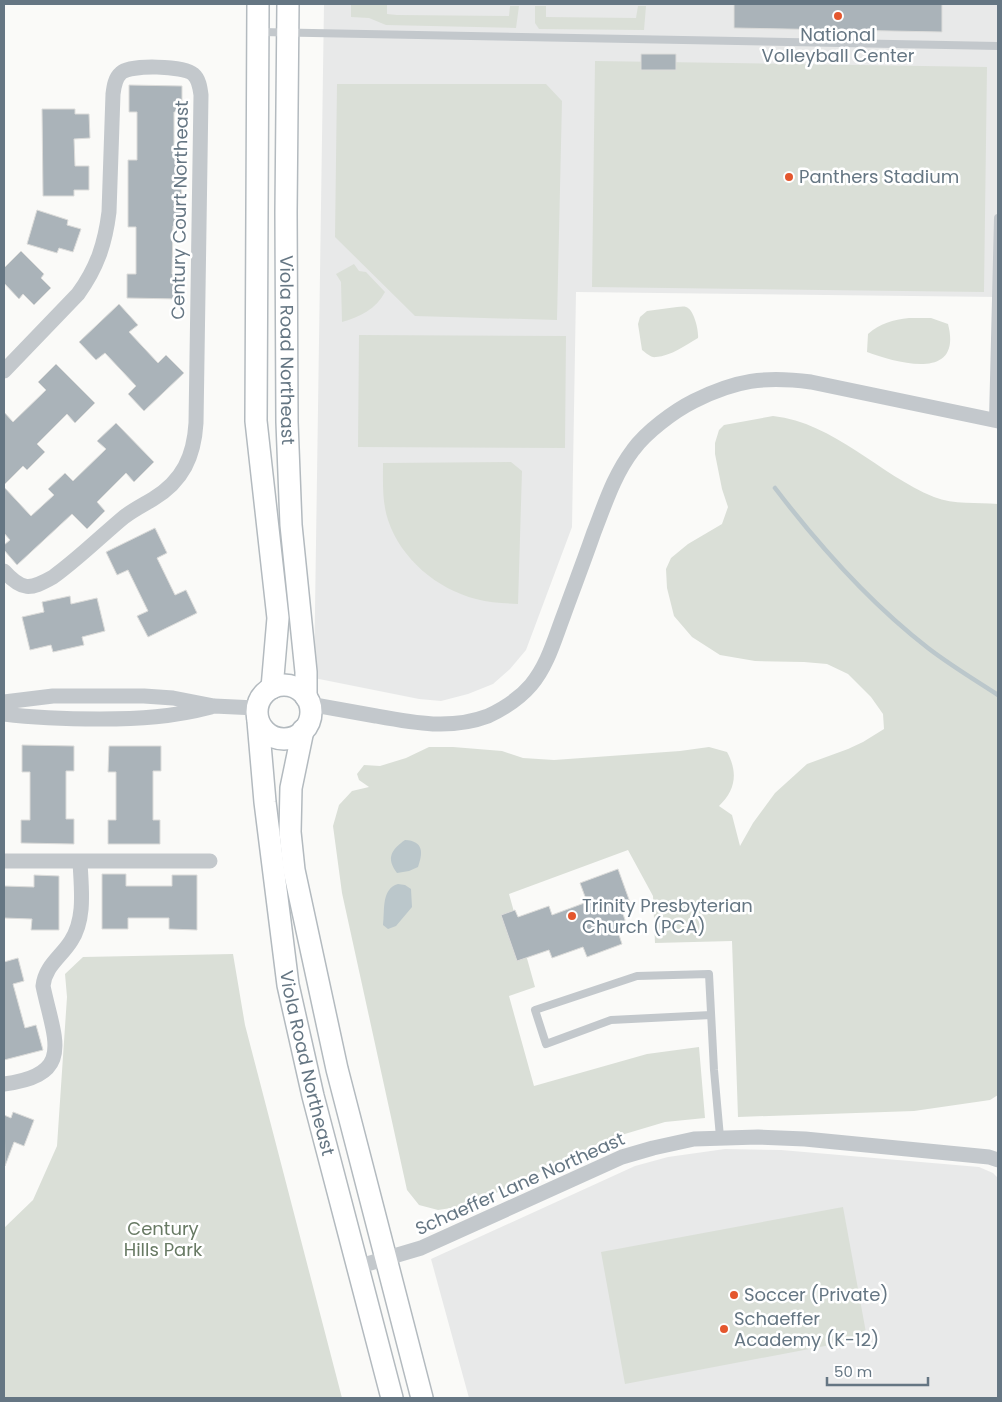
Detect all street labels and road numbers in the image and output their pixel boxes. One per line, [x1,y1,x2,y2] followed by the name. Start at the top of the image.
[165,100,194,320] street label: Century Court Northeast
[274,255,301,445] street label: Viola Road Northeast
[274,969,341,1158] street label: Viola Road Northeast
[411,1126,628,1241] street label: Schaeffer Lane Northeast

